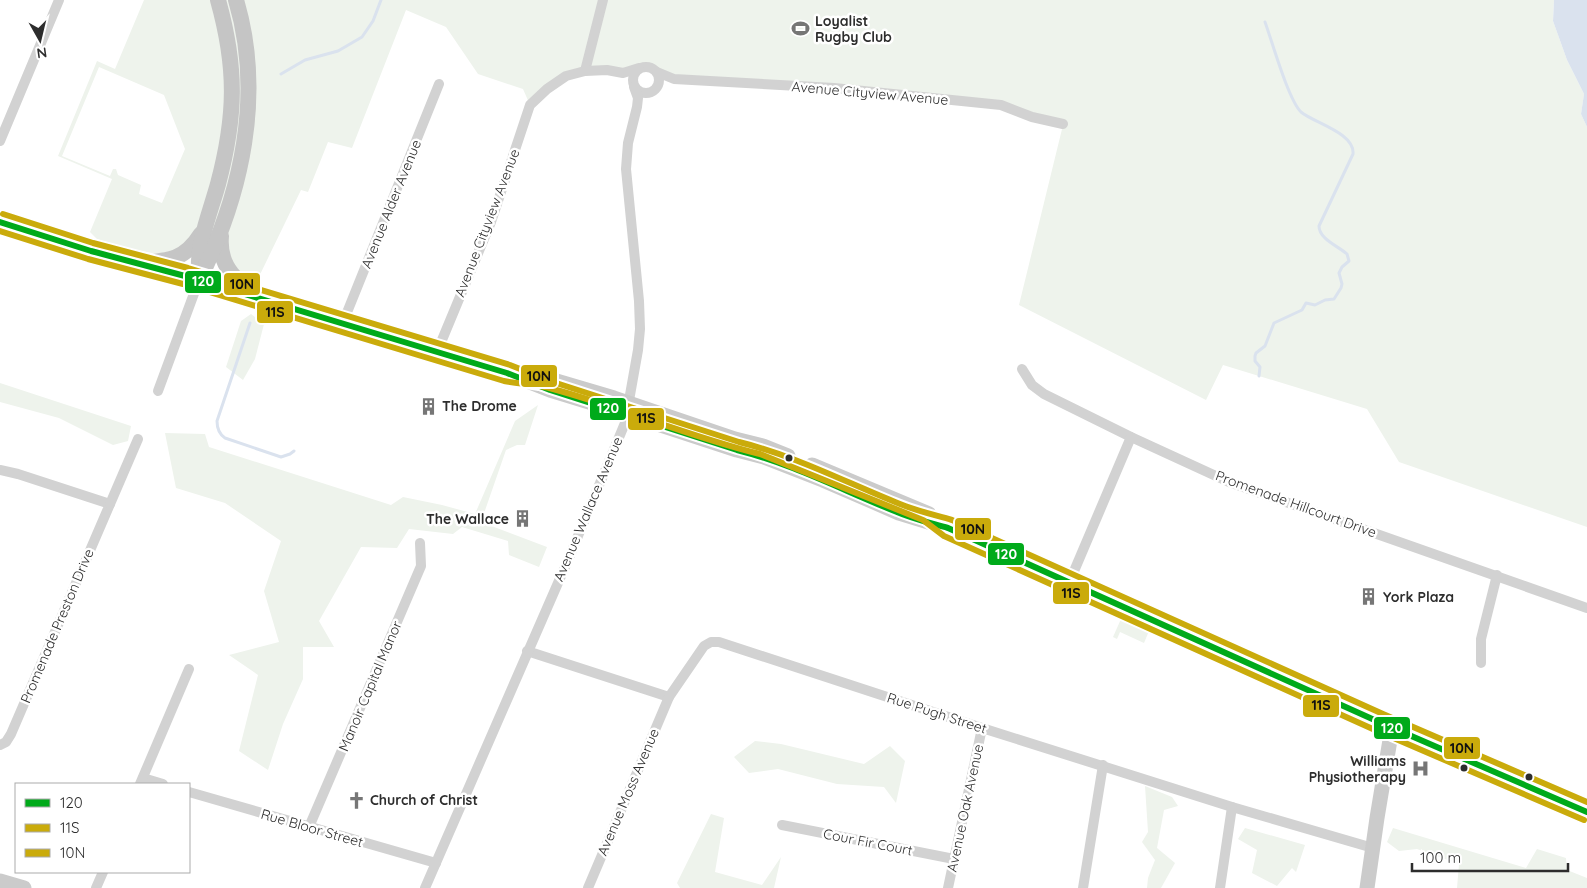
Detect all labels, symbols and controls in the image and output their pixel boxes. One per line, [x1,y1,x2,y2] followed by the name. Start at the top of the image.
[815,12,892,46] place label: Loyalist Rugby Club
[15,15,65,65] north arrow
[791,19,811,39] sports icon: Loyalist Rugby Club
[35,43,48,63] text: N
[791,77,949,109] street label: Avenue Cityview Avenue
[357,137,425,271] street label: Avenue Alder Avenue
[450,146,524,300] street label: Avenue Cityview Avenue
[184,270,222,294] line badge: 120
[192,272,214,290] text: 120
[223,272,261,296] line badge: 10N
[230,275,254,293] text: 10N
[256,300,294,324] line badge: 11S
[265,303,285,321] text: 11S
[520,364,558,388] line badge: 10N
[527,367,551,385] text: 10N
[418,396,438,416] building icon: The Drome
[442,397,517,415] place label: The Drome
[589,397,627,421] line badge: 120
[597,399,619,417] text: 120
[627,407,665,431] line badge: 11S
[636,409,656,427] text: 11S
[549,434,627,584] street label: Avenue Wallace Avenue
[784,453,794,463] unlabelled marker
[1213,466,1379,542] street label: Promenade Hillcourt Drive
[513,509,533,529] building icon: The Wallace
[426,510,509,528] place label: The Wallace
[954,517,992,541] line badge: 10N
[961,520,985,538] text: 10N
[987,542,1025,566] line badge: 120
[995,545,1017,563] text: 120
[16,546,98,706] street label: Promenade Preston Drive
[1052,581,1090,605] line badge: 11S
[1061,584,1081,602] text: 11S
[1359,587,1379,607] building icon: York Plaza
[1383,588,1454,606] place label: York Plaza
[334,617,406,754] street label: Manoir Capital Manor
[885,688,989,738] street label: Rue Pugh Street
[1302,694,1340,718] line badge: 11S
[1311,696,1331,714] text: 11S
[1373,716,1411,740] line badge: 120
[1381,719,1403,737] text: 120
[593,726,663,858] street label: Avenue Moss Avenue
[1443,736,1481,760] line badge: 10N
[1450,739,1474,757] text: 10N
[943,742,987,874] street label: Avenue Oak Avenue
[1309,752,1406,786] place label: Williams Physiotherapy
[1410,759,1430,779] hospital icon: Williams Physiotherapy
[1459,763,1469,773] unlabelled marker
[1524,772,1534,782] unlabelled marker
[15,783,190,873] legend
[346,790,366,810] church icon: Church of Christ
[370,791,478,809] place label: Church of Christ
[60,793,83,812] text: 120
[259,805,365,851] street label: Rue Bloor Street
[60,818,80,837] text: 11S
[822,825,914,860] street label: Cour Fir Court
[1412,840,1568,872] scale bar
[60,843,85,862] text: 10N
[1420,848,1461,867] text: 100 m

